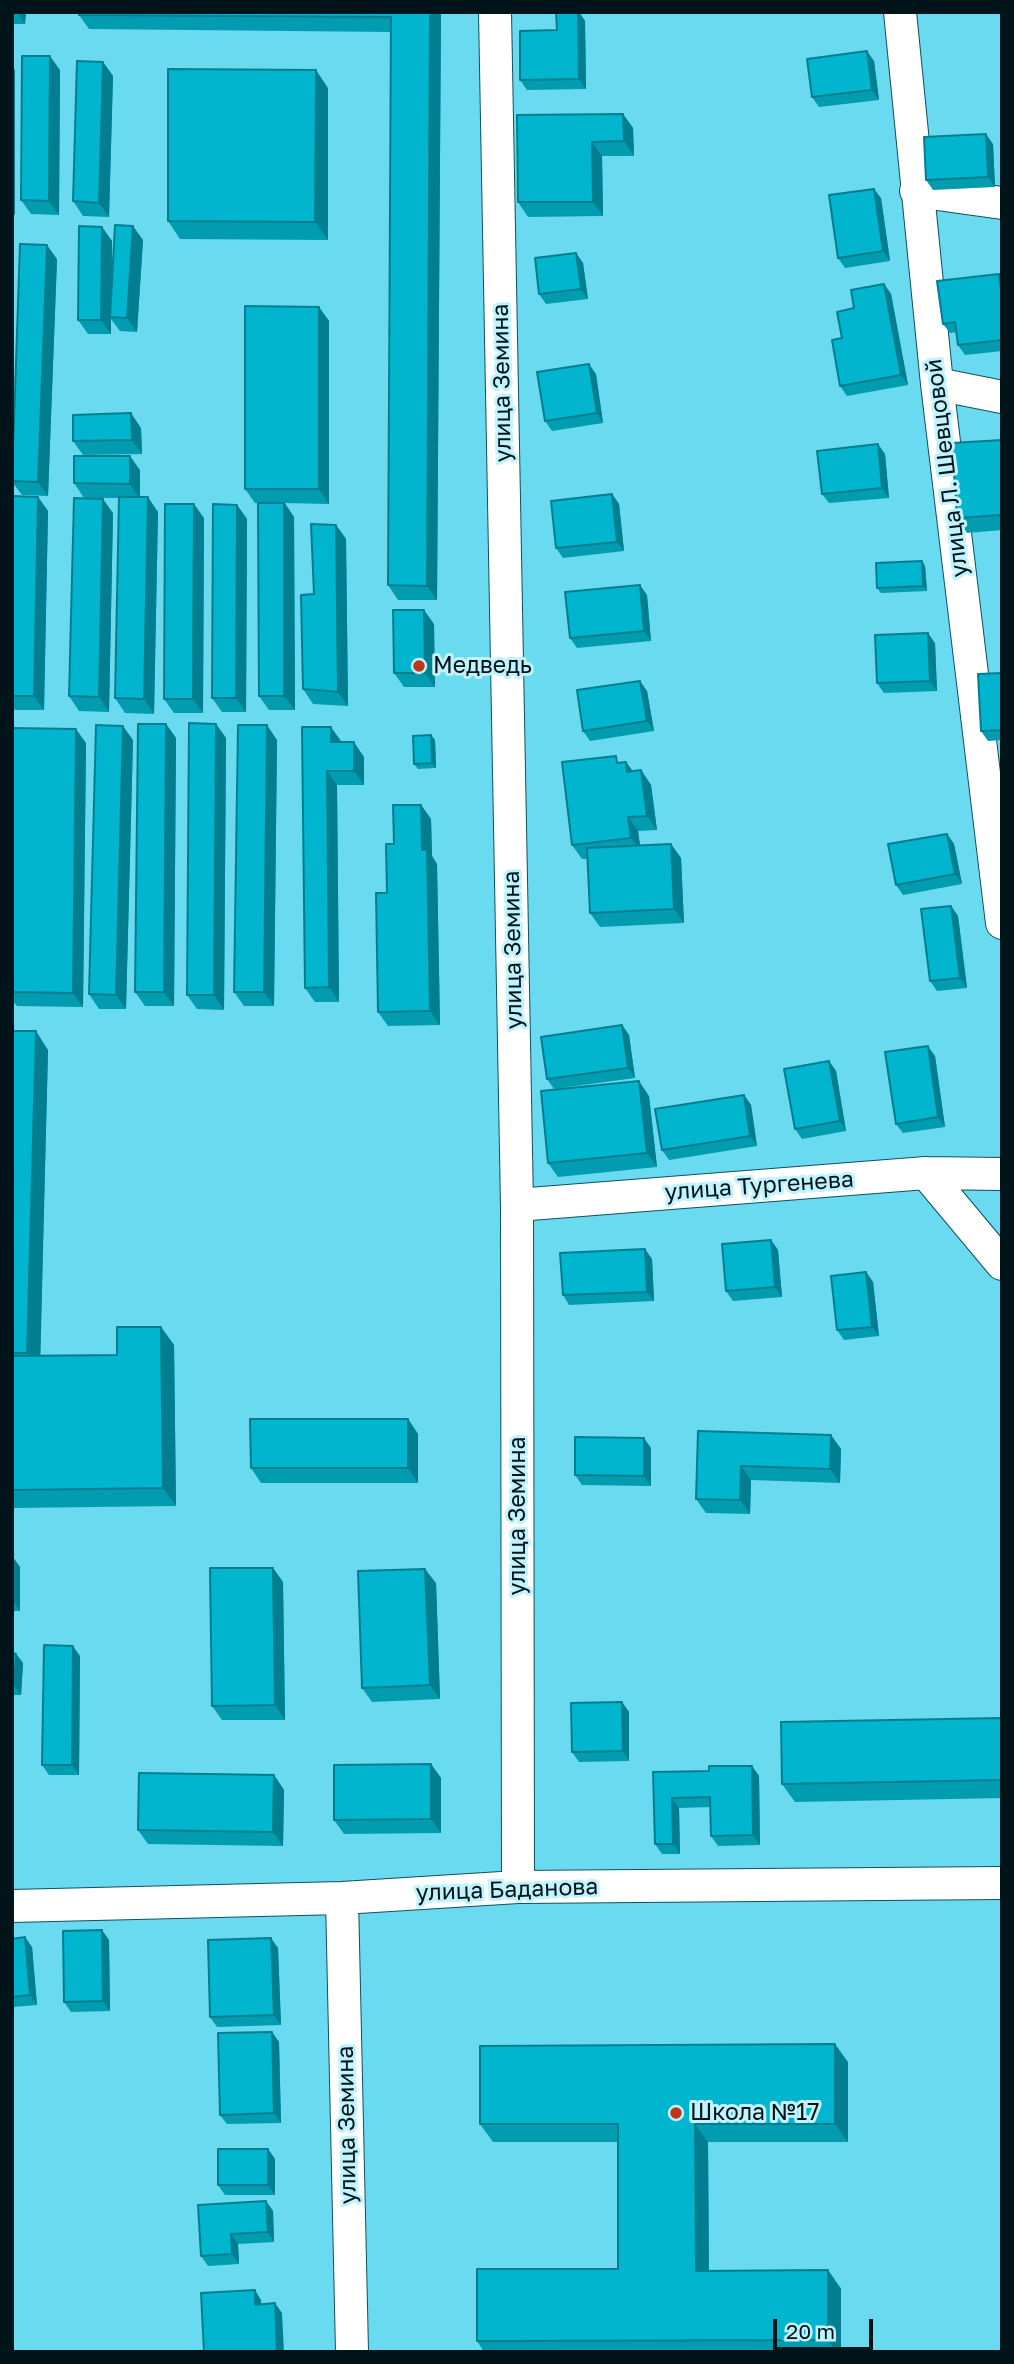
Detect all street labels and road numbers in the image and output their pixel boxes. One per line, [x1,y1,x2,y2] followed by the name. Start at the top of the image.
[487,303,517,463] street label: улица Земина
[920,357,974,579] street label: улица Л. Шевцовой
[498,870,528,1030] street label: улица Земина
[663,1166,855,1206] street label: улица Тургенева
[504,1437,532,1595] street label: улица Земина
[415,1873,599,1907] street label: улица Баданова
[332,2045,362,2205] street label: улица Земина

